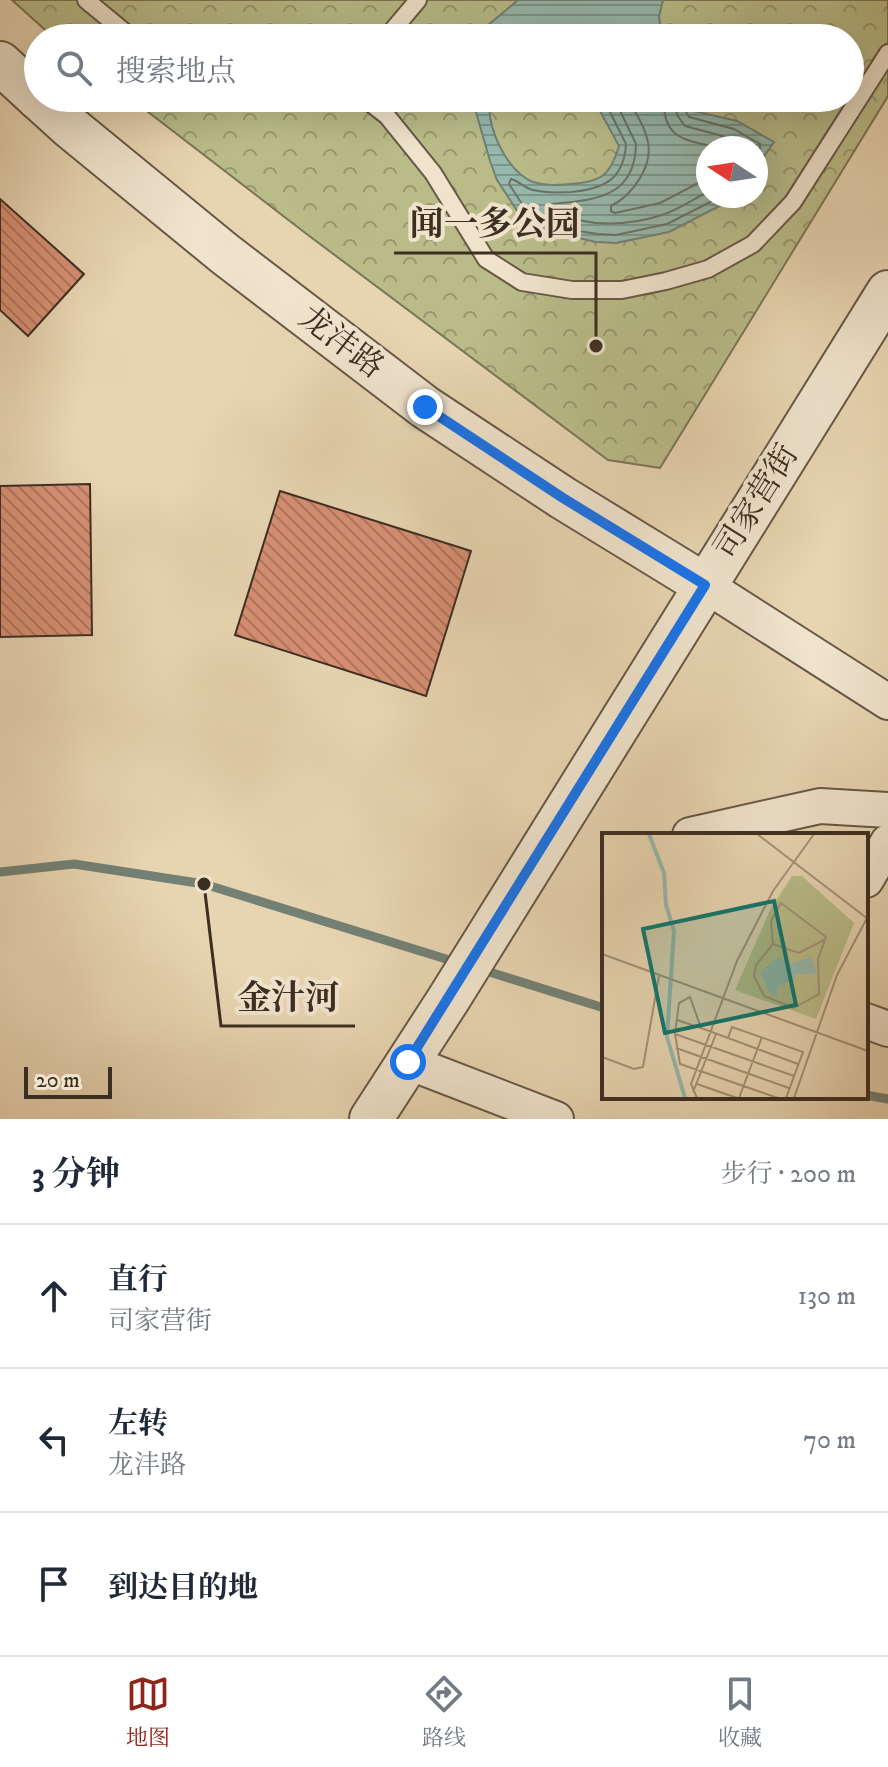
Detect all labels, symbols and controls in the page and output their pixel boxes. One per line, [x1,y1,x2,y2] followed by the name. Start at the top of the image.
[24,24,864,112] search box
[52,46,96,90] icon: search
[116,54,236,91] text: 搜索地点
[696,136,768,208] north arrow
[394,195,596,253] callout: 闻一多公园
[410,204,580,246] text: 闻一多公园
[291,298,391,388] street label: 龙沣路
[407,389,443,425] route end
[706,437,808,567] street label: 司家营街
[602,833,868,1099] inset map
[221,968,355,1026] callout: 金汁河
[237,978,339,1020] text: 金汁河
[390,1044,426,1080] route start
[24,1063,112,1099] scale bar
[36,1067,80,1094] text: 20 m
[32,1154,120,1196] text: 3 分钟
[721,1158,856,1191] text: 步行 · 200 m
[108,1262,168,1299] text: 直行
[32,1274,76,1318] icon: ahead
[798,1280,856,1313] text: 130 m
[108,1305,212,1338] text: 司家营街
[108,1406,168,1443] text: 左转
[32,1418,76,1462] icon: left
[803,1424,856,1457] text: 70 m
[108,1449,186,1482] text: 龙沣路
[32,1562,76,1606] icon: arrive
[108,1570,258,1607] text: 到达目的地
[126,1672,170,1752] tab: 地图
[422,1672,466,1752] tab: 路线
[718,1672,762,1752] tab: 收藏

